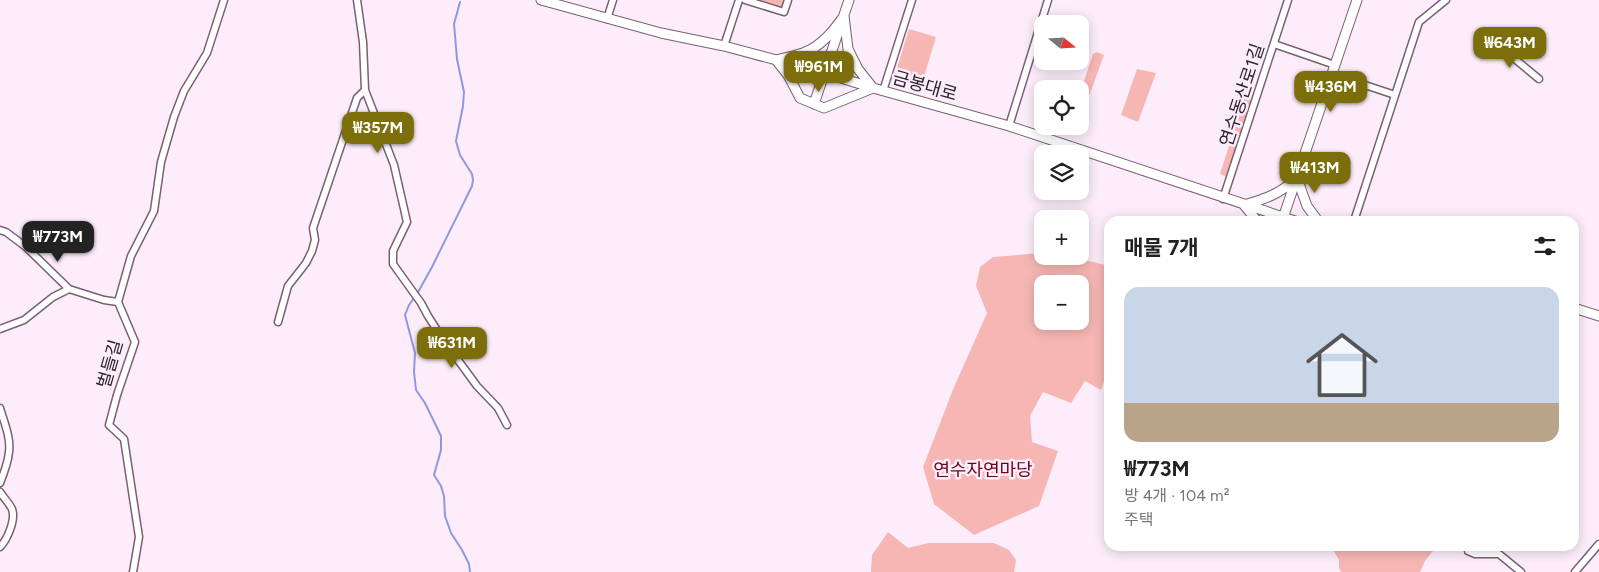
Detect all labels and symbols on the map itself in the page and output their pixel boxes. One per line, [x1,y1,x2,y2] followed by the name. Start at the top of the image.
[1034,15,1089,70] north arrow
[1475,27,1545,69] pin: ₩643M
[1215,41,1269,149] street label: 연수동산로1길
[784,51,854,93] pin: ₩961M
[890,66,960,106] street label: 금봉대로
[1296,70,1366,113] pin: ₩436M
[343,112,413,154] pin: ₩357M
[1280,152,1350,194] pin: ₩413M
[23,220,93,263] pin: ₩773M
[417,326,487,369] pin: ₩631M
[93,337,127,391] street label: 벌들길
[933,459,1033,481] park label: 연수자연마당

